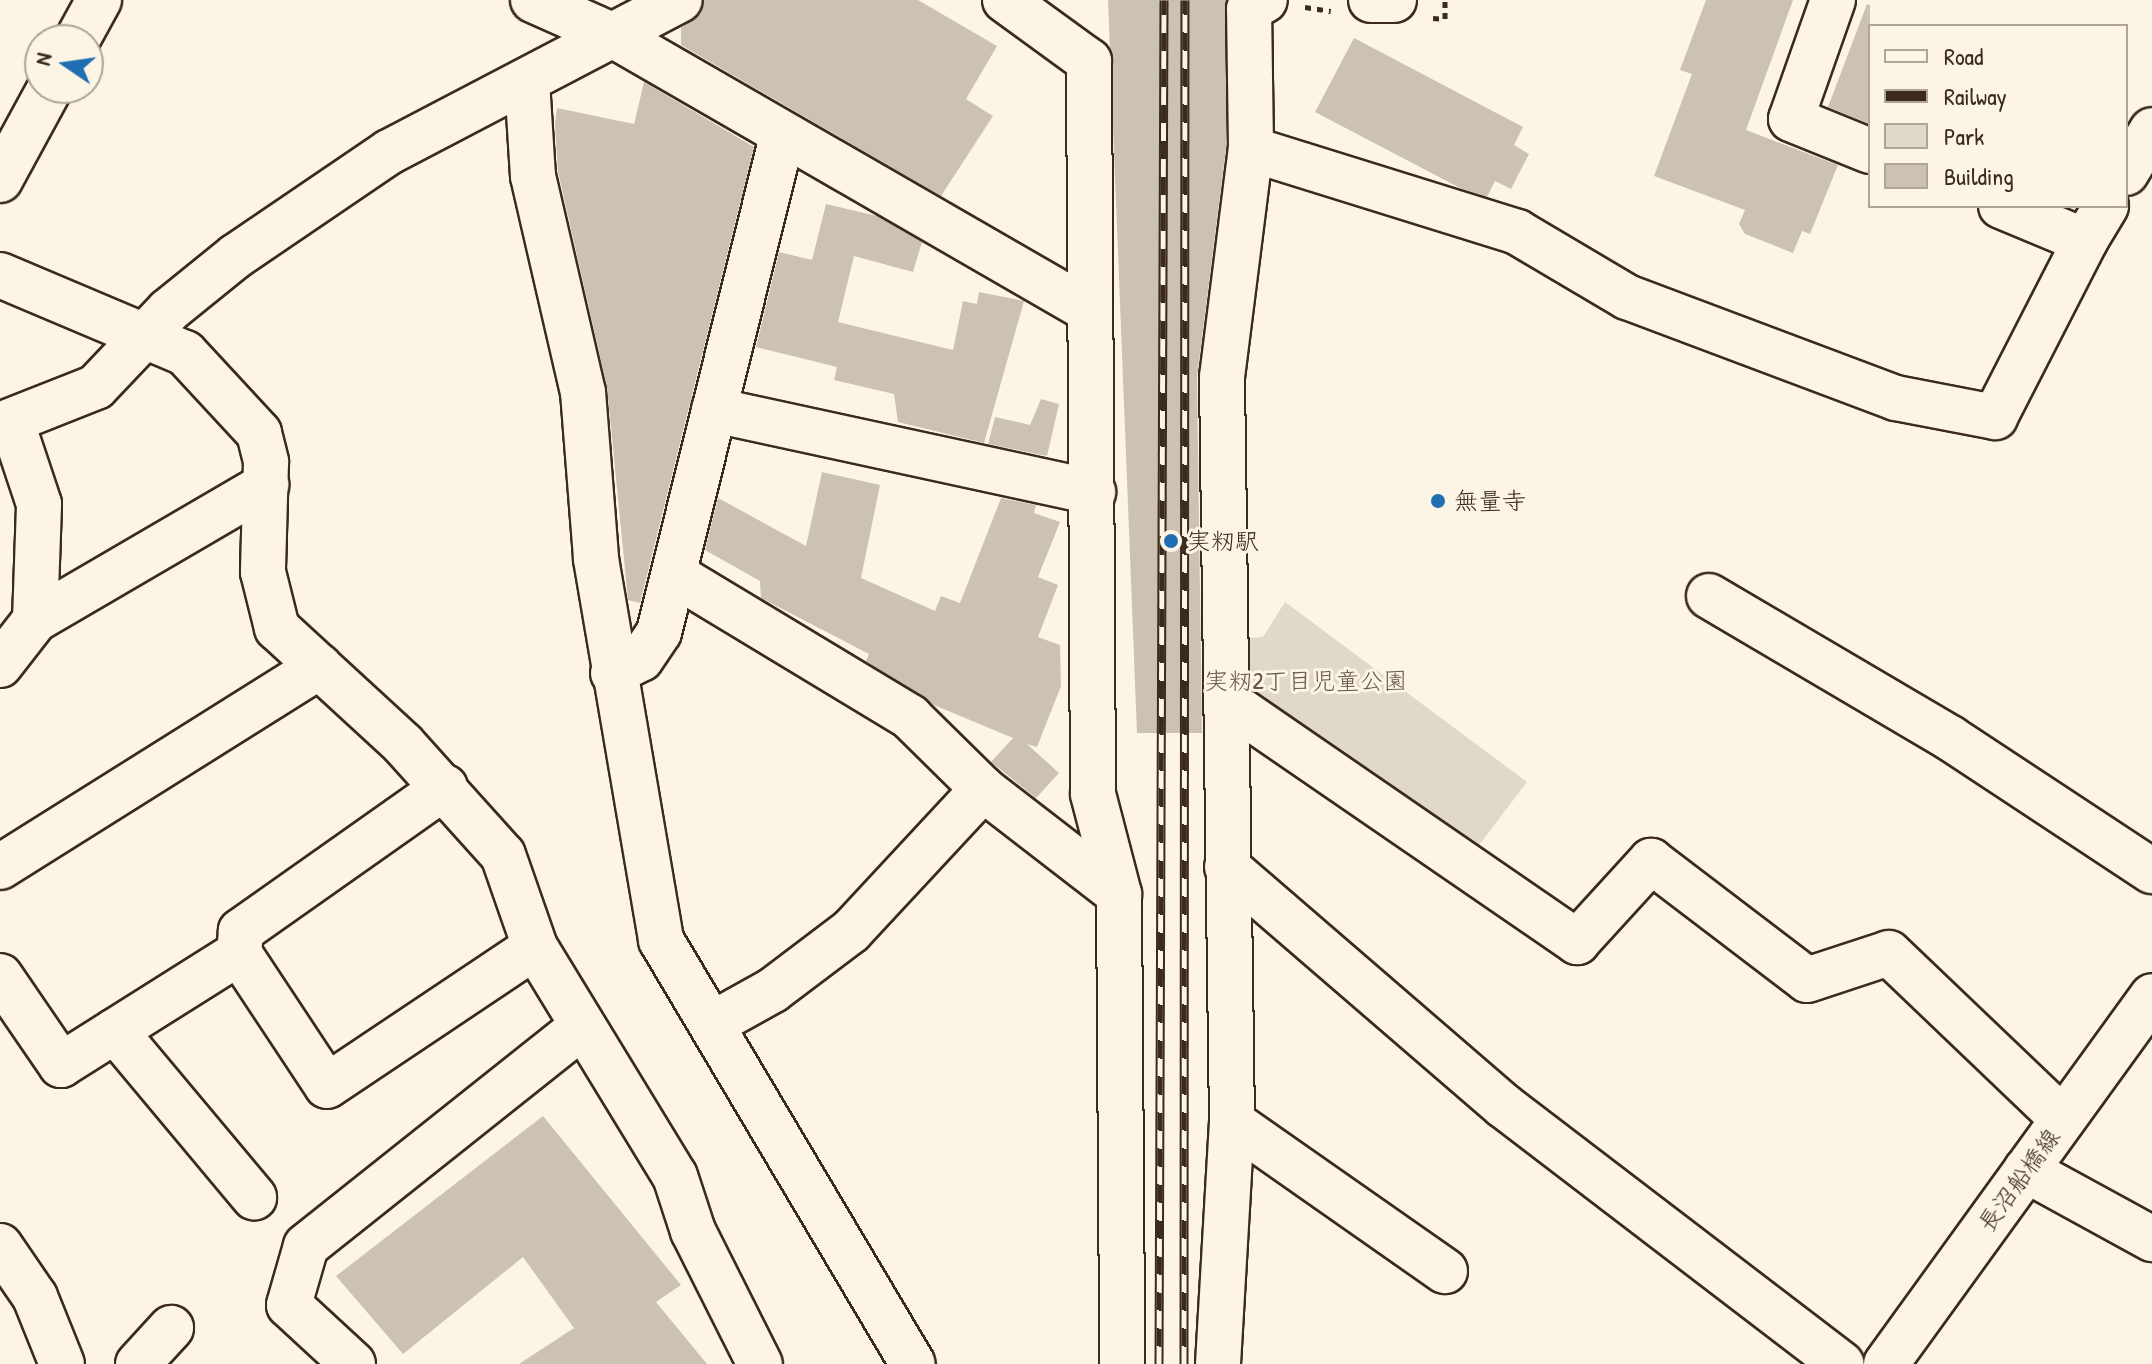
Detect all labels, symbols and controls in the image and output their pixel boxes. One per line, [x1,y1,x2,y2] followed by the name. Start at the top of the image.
[24,24,104,104] north arrow
[1868,24,2128,208] legend
[1944,40,1983,72] text: Road
[27,50,58,68] text: N
[1944,80,2007,112] text: Railway
[1944,120,1984,152] text: Park
[1944,160,2014,192] text: Building
[1454,487,1526,515] place label: 無量寺
[1429,492,1447,510] marker: 無量寺
[1187,527,1259,555] place label: 実籾駅
[1162,532,1180,550] marker: 実籾駅
[1204,667,1408,695] park label: 実籾2丁目児童公園
[1972,1123,2066,1237] street label: 長沼船橋線

